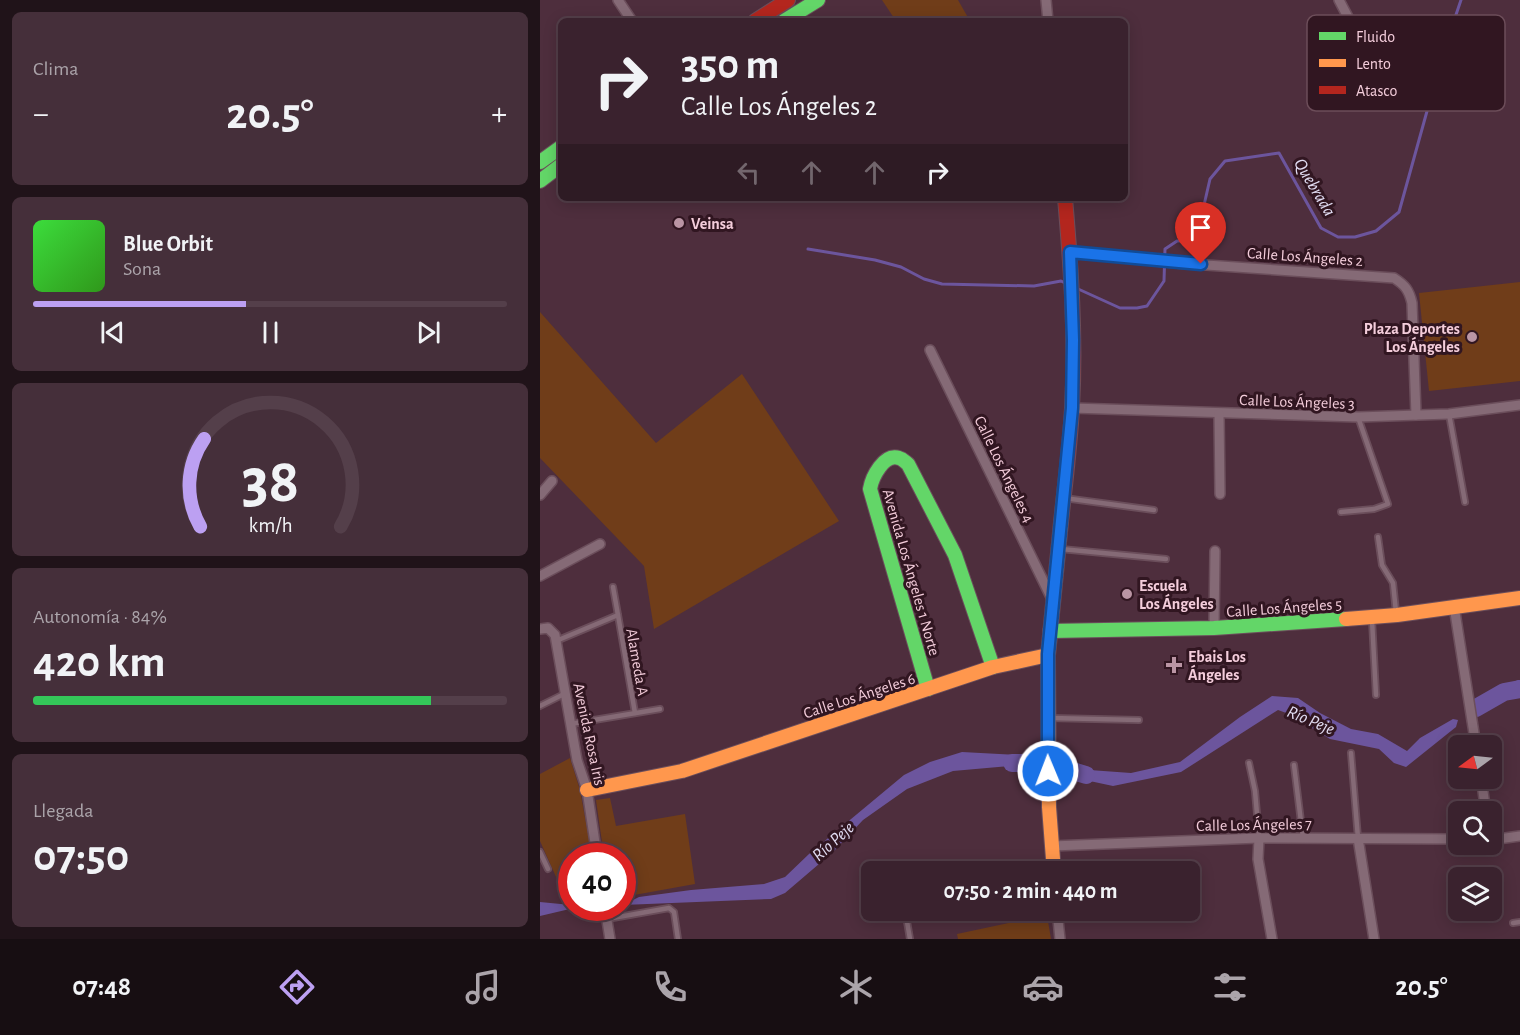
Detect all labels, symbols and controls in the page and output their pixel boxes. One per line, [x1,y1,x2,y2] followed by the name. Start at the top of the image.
[1307,15,1505,111] legend
[1356,29,1395,45] text: Fluido
[582,42,660,120] icon: right
[681,44,779,86] text: 350 m
[1356,56,1391,72] text: Lento
[33,59,78,79] text: Clima
[1356,83,1398,99] text: Atasco
[226,92,314,137] text: 20.5°
[681,93,877,120] text: Calle Los Ángeles 2
[33,98,49,131] text: −
[491,98,507,131] text: +
[732,156,765,189] icon: left
[795,156,828,189] icon: ahead
[858,156,891,189] icon: ahead
[921,156,954,189] icon: right
[1290,156,1338,220] water label: Quebrada
[1175,202,1226,264] pin
[1184,211,1217,244] icon: arrive
[672,216,686,230] marker: Veinsa
[691,216,734,232] place label: Veinsa
[123,233,213,255] text: Blue Orbit
[1246,243,1364,269] street label: Calle Los Ángeles 2
[123,259,161,279] text: Sona
[96,316,129,349] icon: previous
[254,316,287,349] icon: pause
[412,316,445,349] icon: next
[1364,321,1460,355] place label: Plaza Deportes Los Ángeles
[1465,330,1479,344] marker: Plaza Deportes Los Ángeles
[1239,390,1355,412] street label: Calle Los Ángeles 3
[971,413,1039,526] street label: Calle Los Ángeles 4
[241,451,299,513] text: 38
[880,487,944,657] street label: Avenida Los Ángeles 1 Norte
[248,515,292,536] text: km/h
[1139,578,1214,612] place label: Escuela Los Ángeles
[1120,587,1134,601] marker: Escuela Los Ángeles
[1226,594,1342,620] street label: Calle Los Ángeles 5
[33,607,167,627] text: Autonomía · 84%
[623,627,651,697] street label: Alameda A
[33,640,166,685] text: 420 km
[1188,649,1246,683] place label: Ebais Los Ángeles
[1165,656,1183,674] marker: Ebais Los Ángeles
[801,668,917,722] street label: Calle Los Ángeles 6
[570,681,608,787] street label: Avenida Rosa Iris
[1284,703,1337,739] water label: Río Peje
[1448,735,1502,789] north arrow
[1448,735,1502,921] map controls
[1016,739,1080,803] position arrow
[33,801,94,821] text: Llegada
[1448,801,1502,855] button: search
[1196,814,1312,834] street label: Calle Los Ángeles 7
[809,818,858,865] water label: Río Peje
[33,834,129,879] text: 07:50
[558,843,636,921] speed limit sign: 40
[1448,867,1502,921] button: layers
[944,880,1117,902] text: 07:50 · 2 min · 440 m
[276,966,318,1008] icon: directions
[462,966,504,1008] icon: music
[649,966,691,1008] icon: phone
[835,966,877,1008] icon: climate
[1022,966,1064,1008] icon: car
[1209,966,1251,1008] icon: filters
[72,973,131,1000] text: 07:48
[1395,973,1448,1000] text: 20.5°

